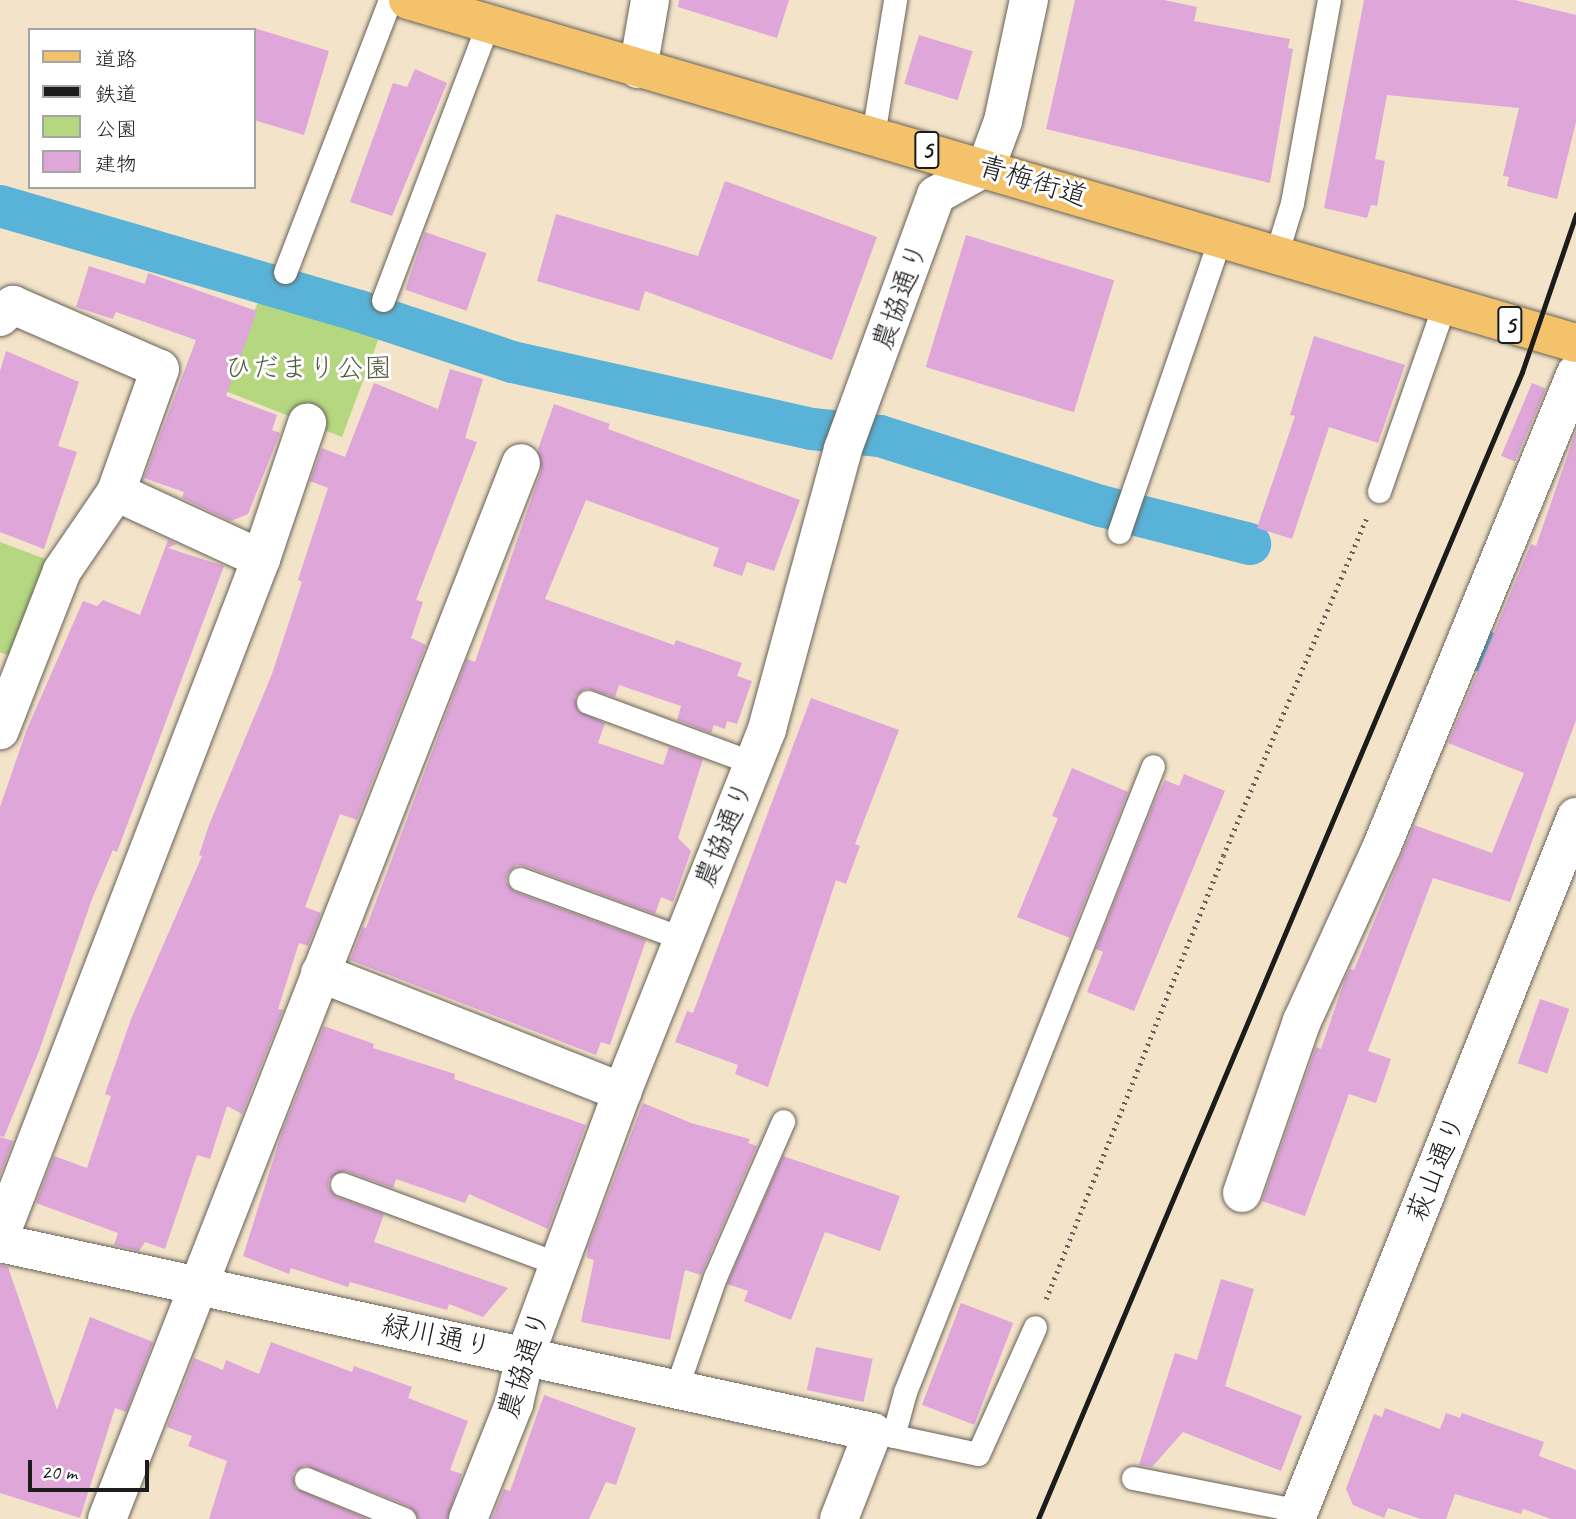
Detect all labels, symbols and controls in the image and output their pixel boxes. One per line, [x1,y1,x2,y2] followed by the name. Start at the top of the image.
[28,28,256,189] legend
[95,46,137,72] text: 道路
[95,81,137,107] text: 鉄道
[95,116,137,142] text: 公園
[913,127,941,172] road number: 5
[975,149,1091,213] street label: 青梅街道
[95,151,137,177] text: 建物
[865,238,935,354] street label: 農協通り
[1496,302,1524,348] road number: 5
[224,351,392,385] park label: ひだまり公園
[687,776,761,892] street label: 農協通り
[1399,1110,1473,1226] street label: 萩山通り
[491,1306,557,1422] street label: 農協通り
[379,1308,495,1364] street label: 緑川通り
[32,1446,152,1490] scale bar
[41,1459,77,1485] text: 20 m

